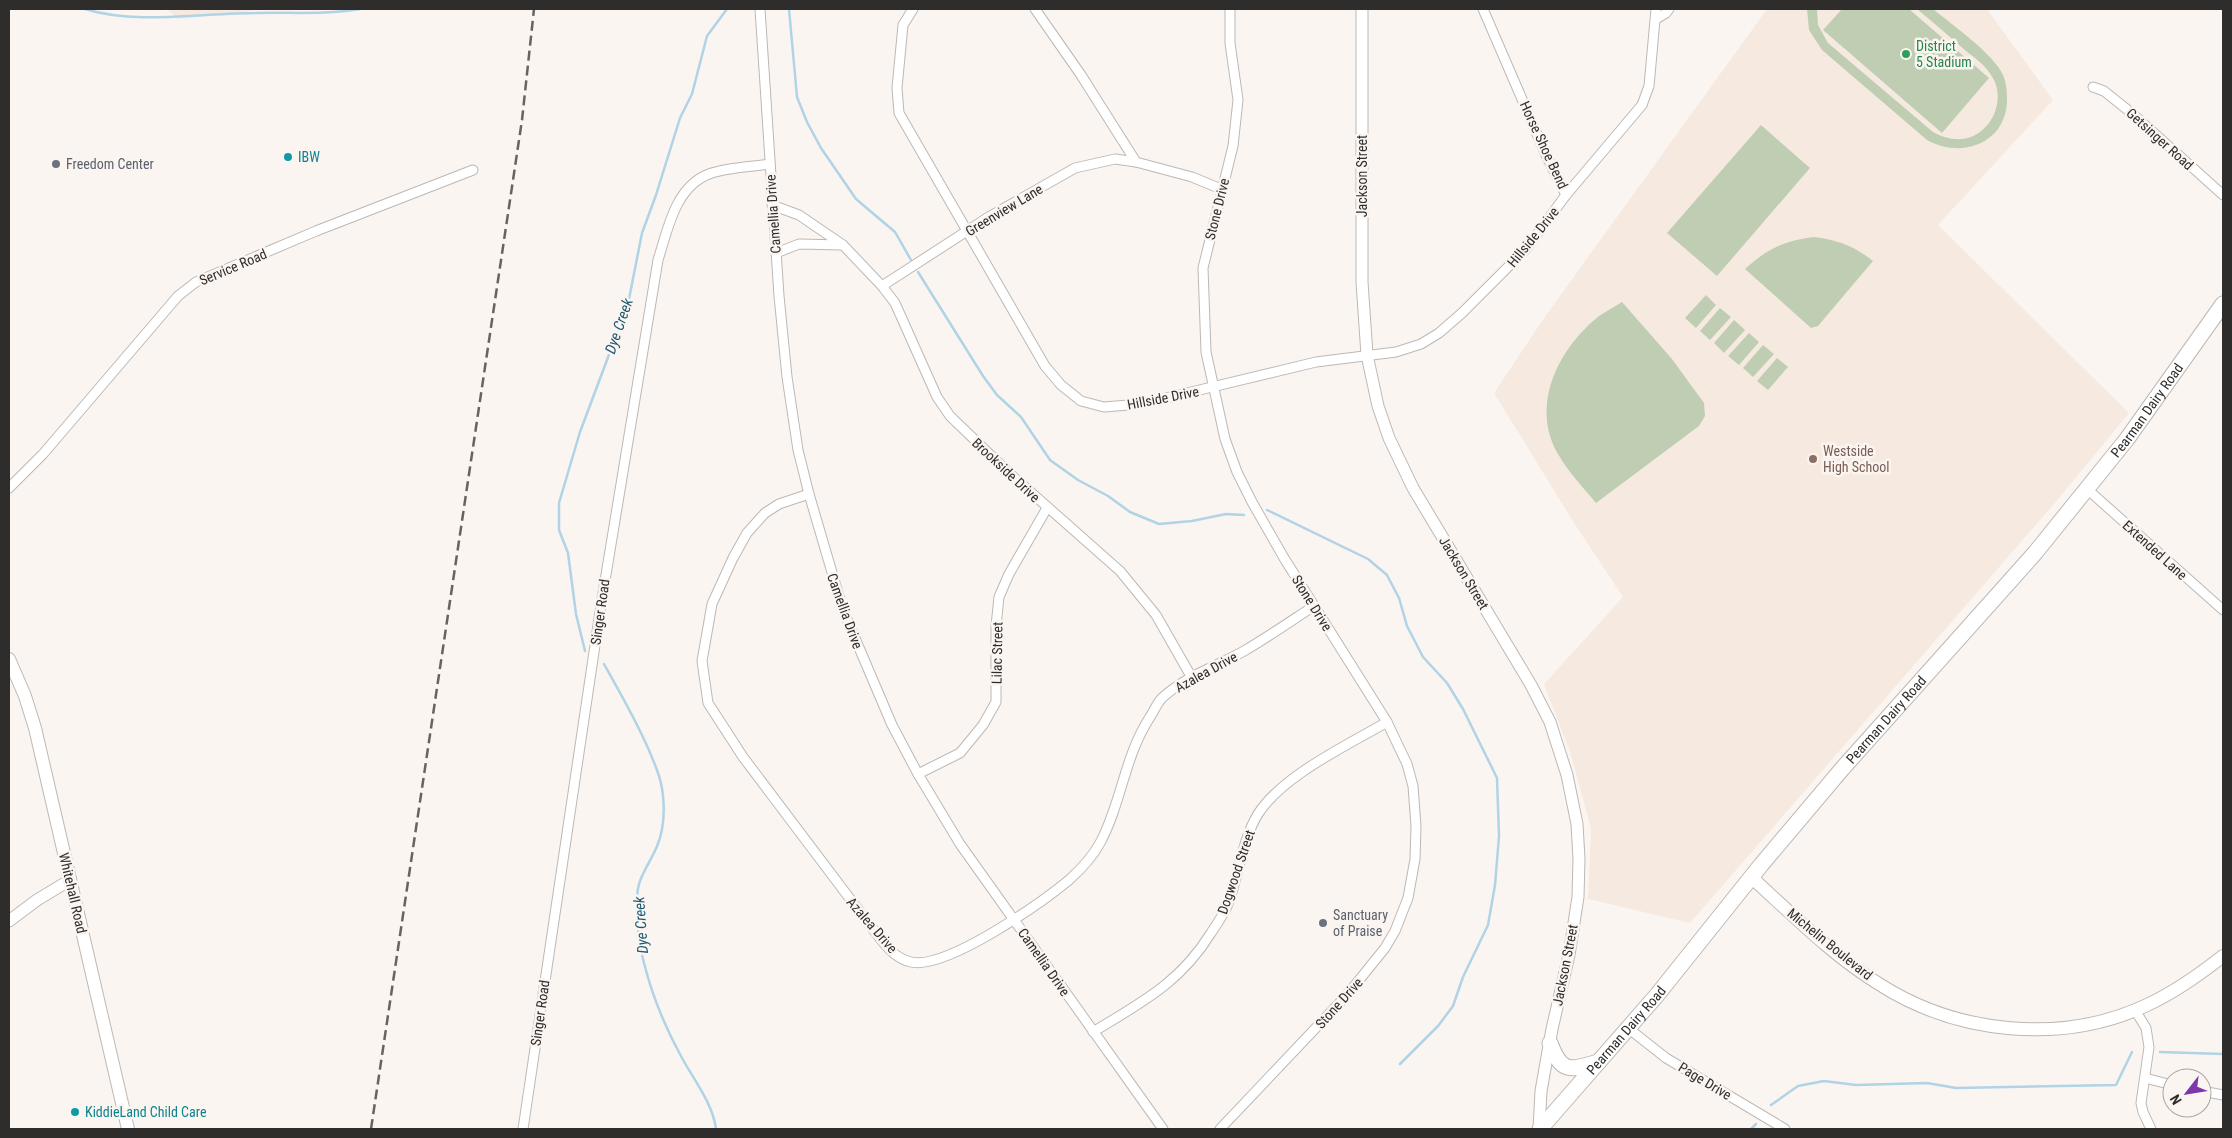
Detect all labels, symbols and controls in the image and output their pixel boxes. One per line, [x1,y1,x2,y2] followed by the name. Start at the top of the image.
[1916,38,1972,70] place label: District 5 Stadium
[1900,48,1912,60] marker: District 5 Stadium
[1517,99,1571,191] street label: Horse Shoe Bend
[2123,105,2197,173] street label: Getsinger Road
[1354,135,1370,217] street label: Jackson Street
[298,149,320,165] place label: IBW
[282,151,294,163] marker: IBW
[66,156,154,172] place label: Freedom Center
[50,158,62,170] marker: Freedom Center
[762,173,784,254] street label: Camellia Drive
[1202,176,1232,241] street label: Stone Drive
[963,180,1046,239] street label: Greenview Lane
[1504,203,1562,270] street label: Hillside Drive
[197,246,269,288] street label: Service Road
[601,296,637,356] water label: Dye Creek
[2107,360,2186,460] street label: Pearman Dairy Road
[1126,383,1201,413] street label: Hillside Drive
[969,435,1043,506] street label: Brookside Drive
[1823,443,1890,475] place label: Westside High School
[1807,453,1819,465] marker: Westside High School
[2120,517,2191,583] street label: Extended Lane
[1436,534,1492,612] street label: Jackson Street
[824,571,866,651] street label: Camellia Drive
[1289,572,1336,634] street label: Stone Drive
[587,578,613,646] street label: Singer Road
[988,622,1006,684] street label: Lilac Street
[1172,648,1240,696] street label: Azalea Drive
[1843,673,1929,767] street label: Pearman Dairy Road
[1214,828,1258,916] street label: Dogwood Street
[56,851,90,935] street label: Whitehall Road
[843,894,901,956] street label: Azalea Drive
[630,895,652,954] water label: Dye Creek
[1784,905,1876,983] street label: Michelin Boulevard
[1333,907,1388,939] place label: Sanctuary of Praise
[1317,917,1329,929] marker: Sanctuary of Praise
[1549,923,1581,1007] street label: Jackson Street
[1015,925,1074,999] street label: Camellia Drive
[1312,974,1366,1032] street label: Stone Drive
[527,979,553,1047] street label: Singer Road
[1583,983,1669,1078] street label: Pearman Dairy Road
[1676,1059,1735,1103] street label: Page Drive
[2162,1068,2212,1118] north arrow
[2167,1092,2185,1107] text: N
[85,1104,207,1120] place label: KiddieLand Child Care
[69,1106,81,1118] marker: KiddieLand Child Care

